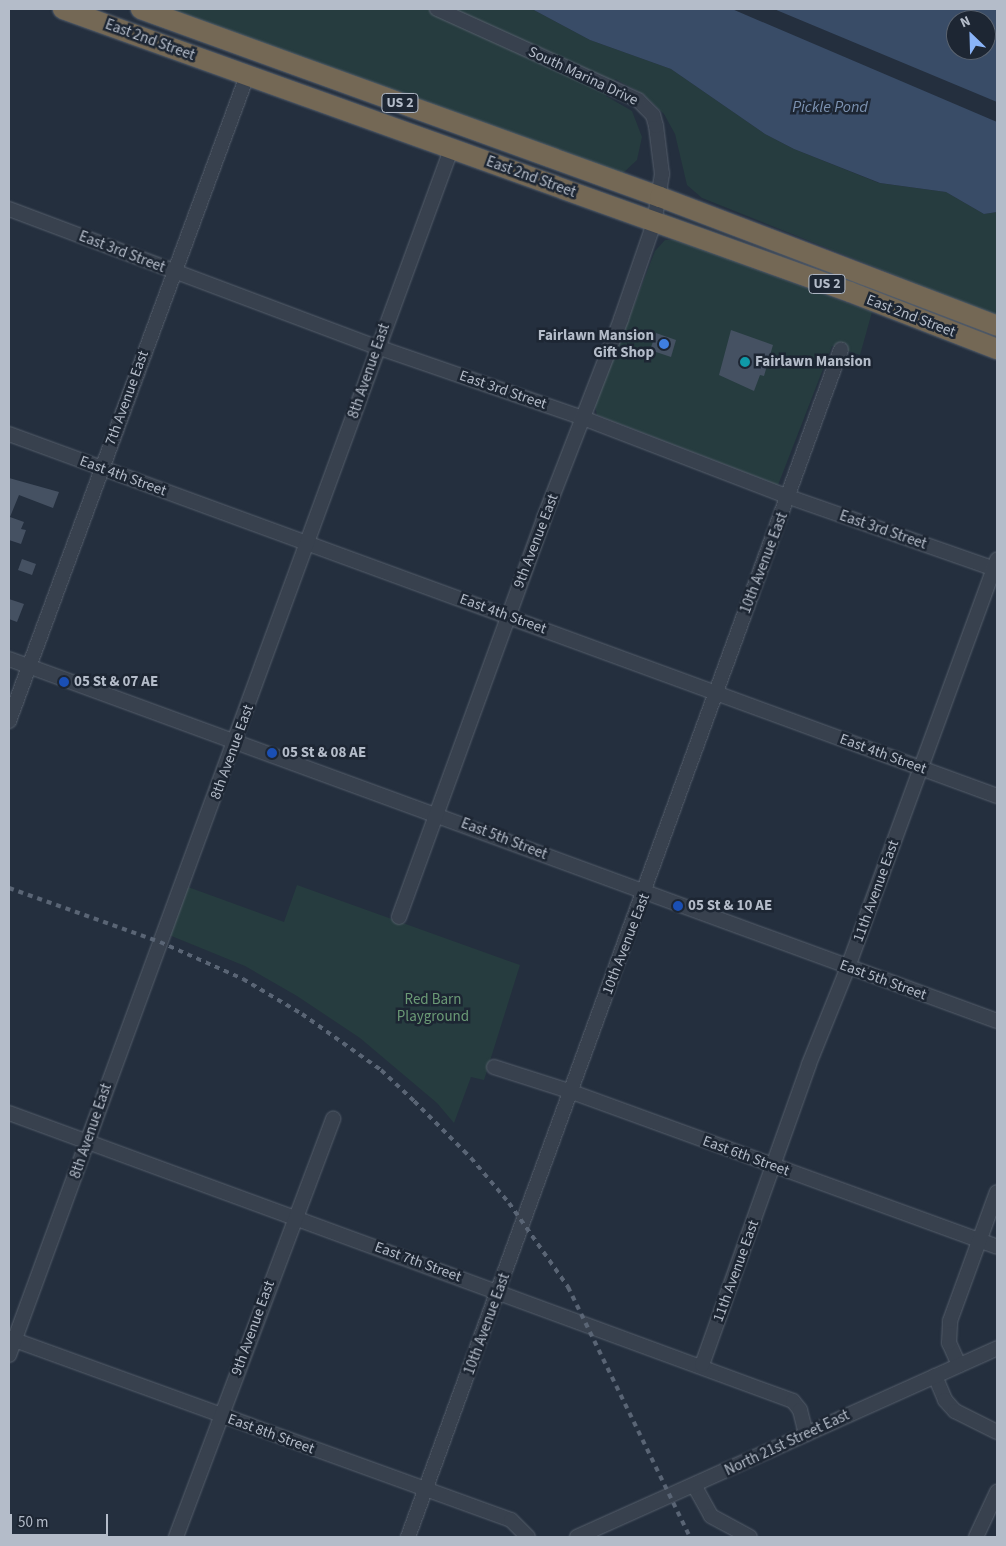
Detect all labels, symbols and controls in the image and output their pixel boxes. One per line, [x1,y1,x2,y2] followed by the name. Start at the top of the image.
[946,10,996,60] north arrow
[957,11,974,33] text: N
[103,15,197,65] street label: East 2nd Street
[525,43,641,109] street label: South Marina Drive
[381,92,419,115] road number: US 2
[792,97,868,117] water label: Pickle Pond
[484,152,578,202] street label: East 2nd Street
[76,227,168,277] street label: East 3rd Street
[808,272,846,296] road number: US 2
[864,291,958,341] street label: East 2nd Street
[344,321,394,421] street label: 8th Avenue East
[538,326,654,361] place label: Fairlawn Mansion Gift Shop
[658,338,670,350] marker: Fairlawn Mansion Gift Shop
[102,348,152,448] street label: 7th Avenue East
[755,353,871,371] place label: Fairlawn Mansion
[739,356,751,368] marker: Fairlawn Mansion
[457,367,549,413] street label: East 3rd Street
[77,452,169,500] street label: East 4th Street
[510,491,562,591] street label: 9th Avenue East
[837,507,929,553] street label: East 3rd Street
[736,510,792,616] street label: 10th Avenue East
[457,590,549,638] street label: East 4th Street
[74,673,158,691] place label: 05 St & 07 AE
[58,676,70,688] marker: 05 St & 07 AE
[207,702,257,802] street label: 8th Avenue East
[837,730,929,778] street label: East 4th Street
[282,744,366,762] place label: 05 St & 08 AE
[266,747,278,759] marker: 05 St & 08 AE
[458,814,550,864] street label: East 5th Street
[849,838,903,944] street label: 11th Avenue East
[598,891,654,997] street label: 10th Avenue East
[688,897,772,915] place label: 05 St & 10 AE
[672,900,684,912] marker: 05 St & 10 AE
[837,956,929,1004] street label: East 5th Street
[397,990,469,1025] park label: Red Barn Playground
[66,1081,116,1181] street label: 8th Avenue East
[700,1132,792,1180] street label: East 6th Street
[709,1218,763,1324] street label: 11th Avenue East
[372,1238,464,1286] street label: East 7th Street
[460,1271,514,1377] street label: 10th Avenue East
[228,1278,278,1378] street label: 9th Avenue East
[722,1406,852,1480] street label: North 21st Street East
[225,1410,317,1458] street label: East 8th Street
[12,1504,110,1536] scale bar
[18,1512,48,1533] text: 50 m

